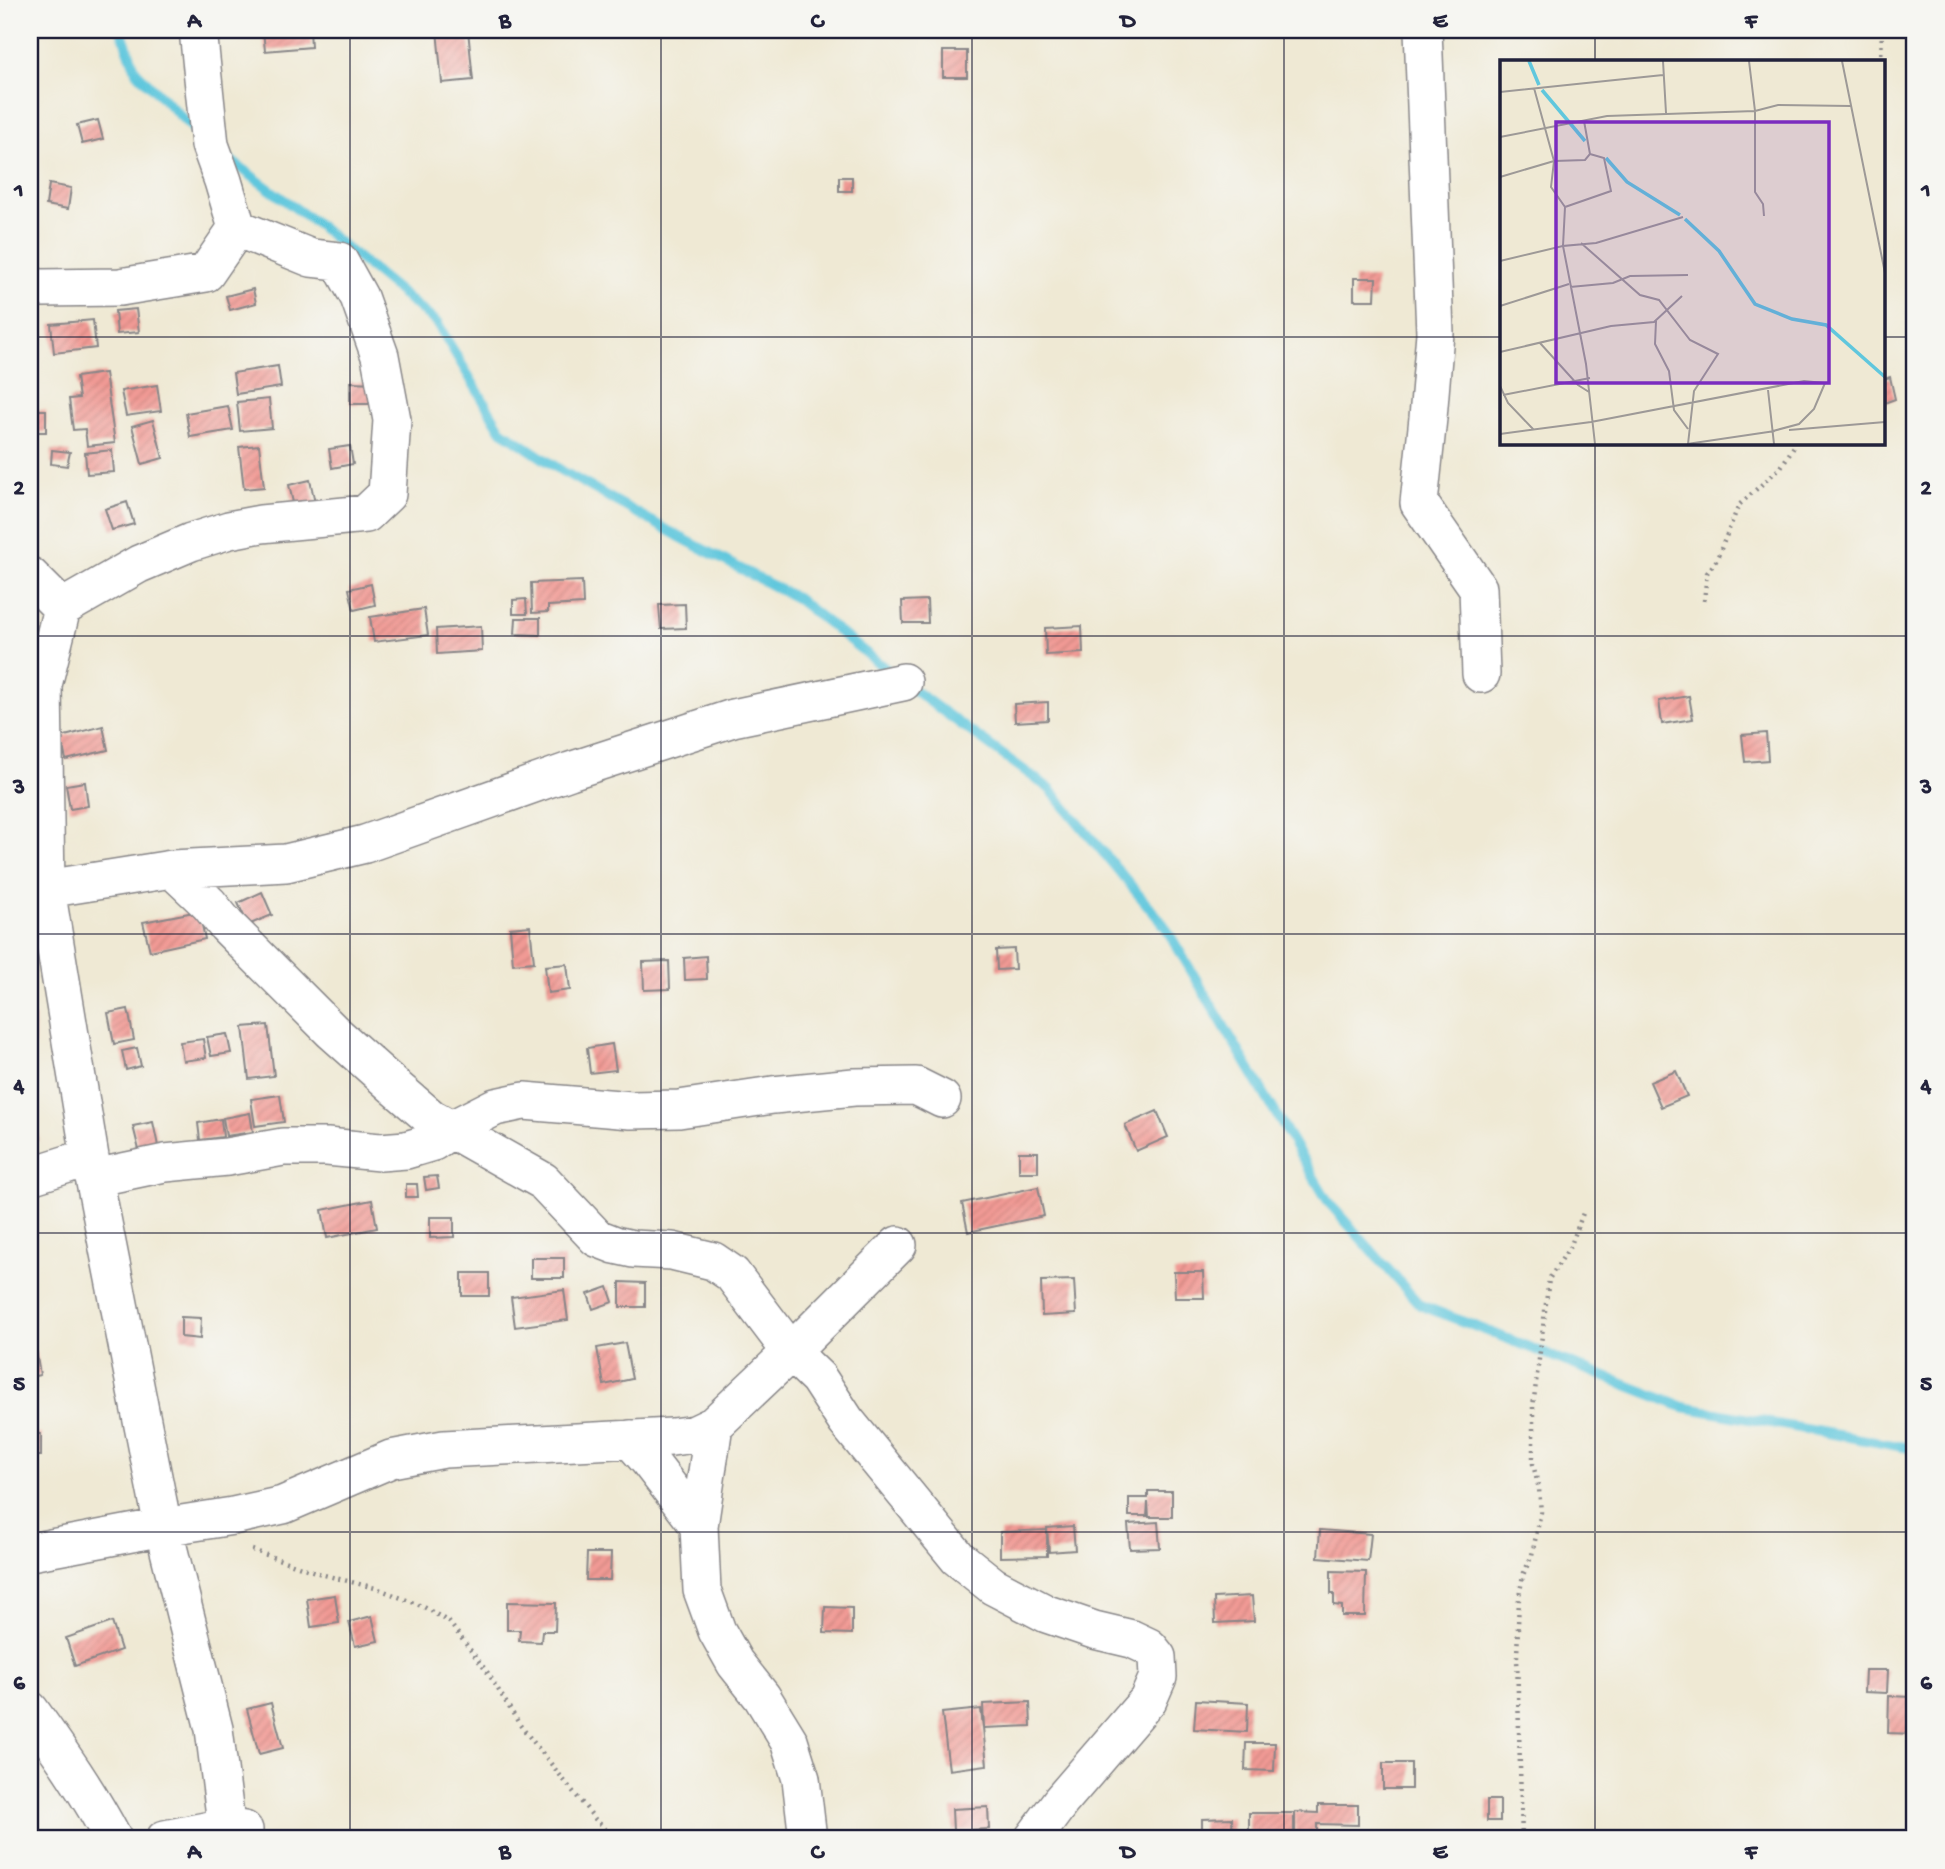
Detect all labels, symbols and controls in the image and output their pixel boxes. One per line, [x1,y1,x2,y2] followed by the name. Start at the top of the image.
[186,9,202,36] text: A
[498,9,512,36] text: B
[811,9,826,36] text: C
[1119,9,1137,36] text: D
[1433,9,1449,36] text: E
[1744,9,1759,36] text: F
[1500,60,1885,444] inset map
[13,178,24,205] text: 1
[1920,178,1931,205] text: 1
[13,476,25,503] text: 2
[1920,476,1932,503] text: 2
[12,775,25,802] text: 3
[1919,775,1932,802] text: 3
[13,1074,25,1101] text: 4
[1920,1074,1932,1101] text: 4
[13,1372,25,1399] text: 5
[1920,1372,1932,1399] text: 5
[13,1671,26,1698] text: 6
[1920,1671,1933,1698] text: 6
[186,1840,202,1867] text: A
[498,1840,512,1867] text: B
[811,1840,826,1867] text: C
[1119,1840,1137,1867] text: D
[1433,1840,1449,1867] text: E
[1744,1840,1759,1867] text: F

